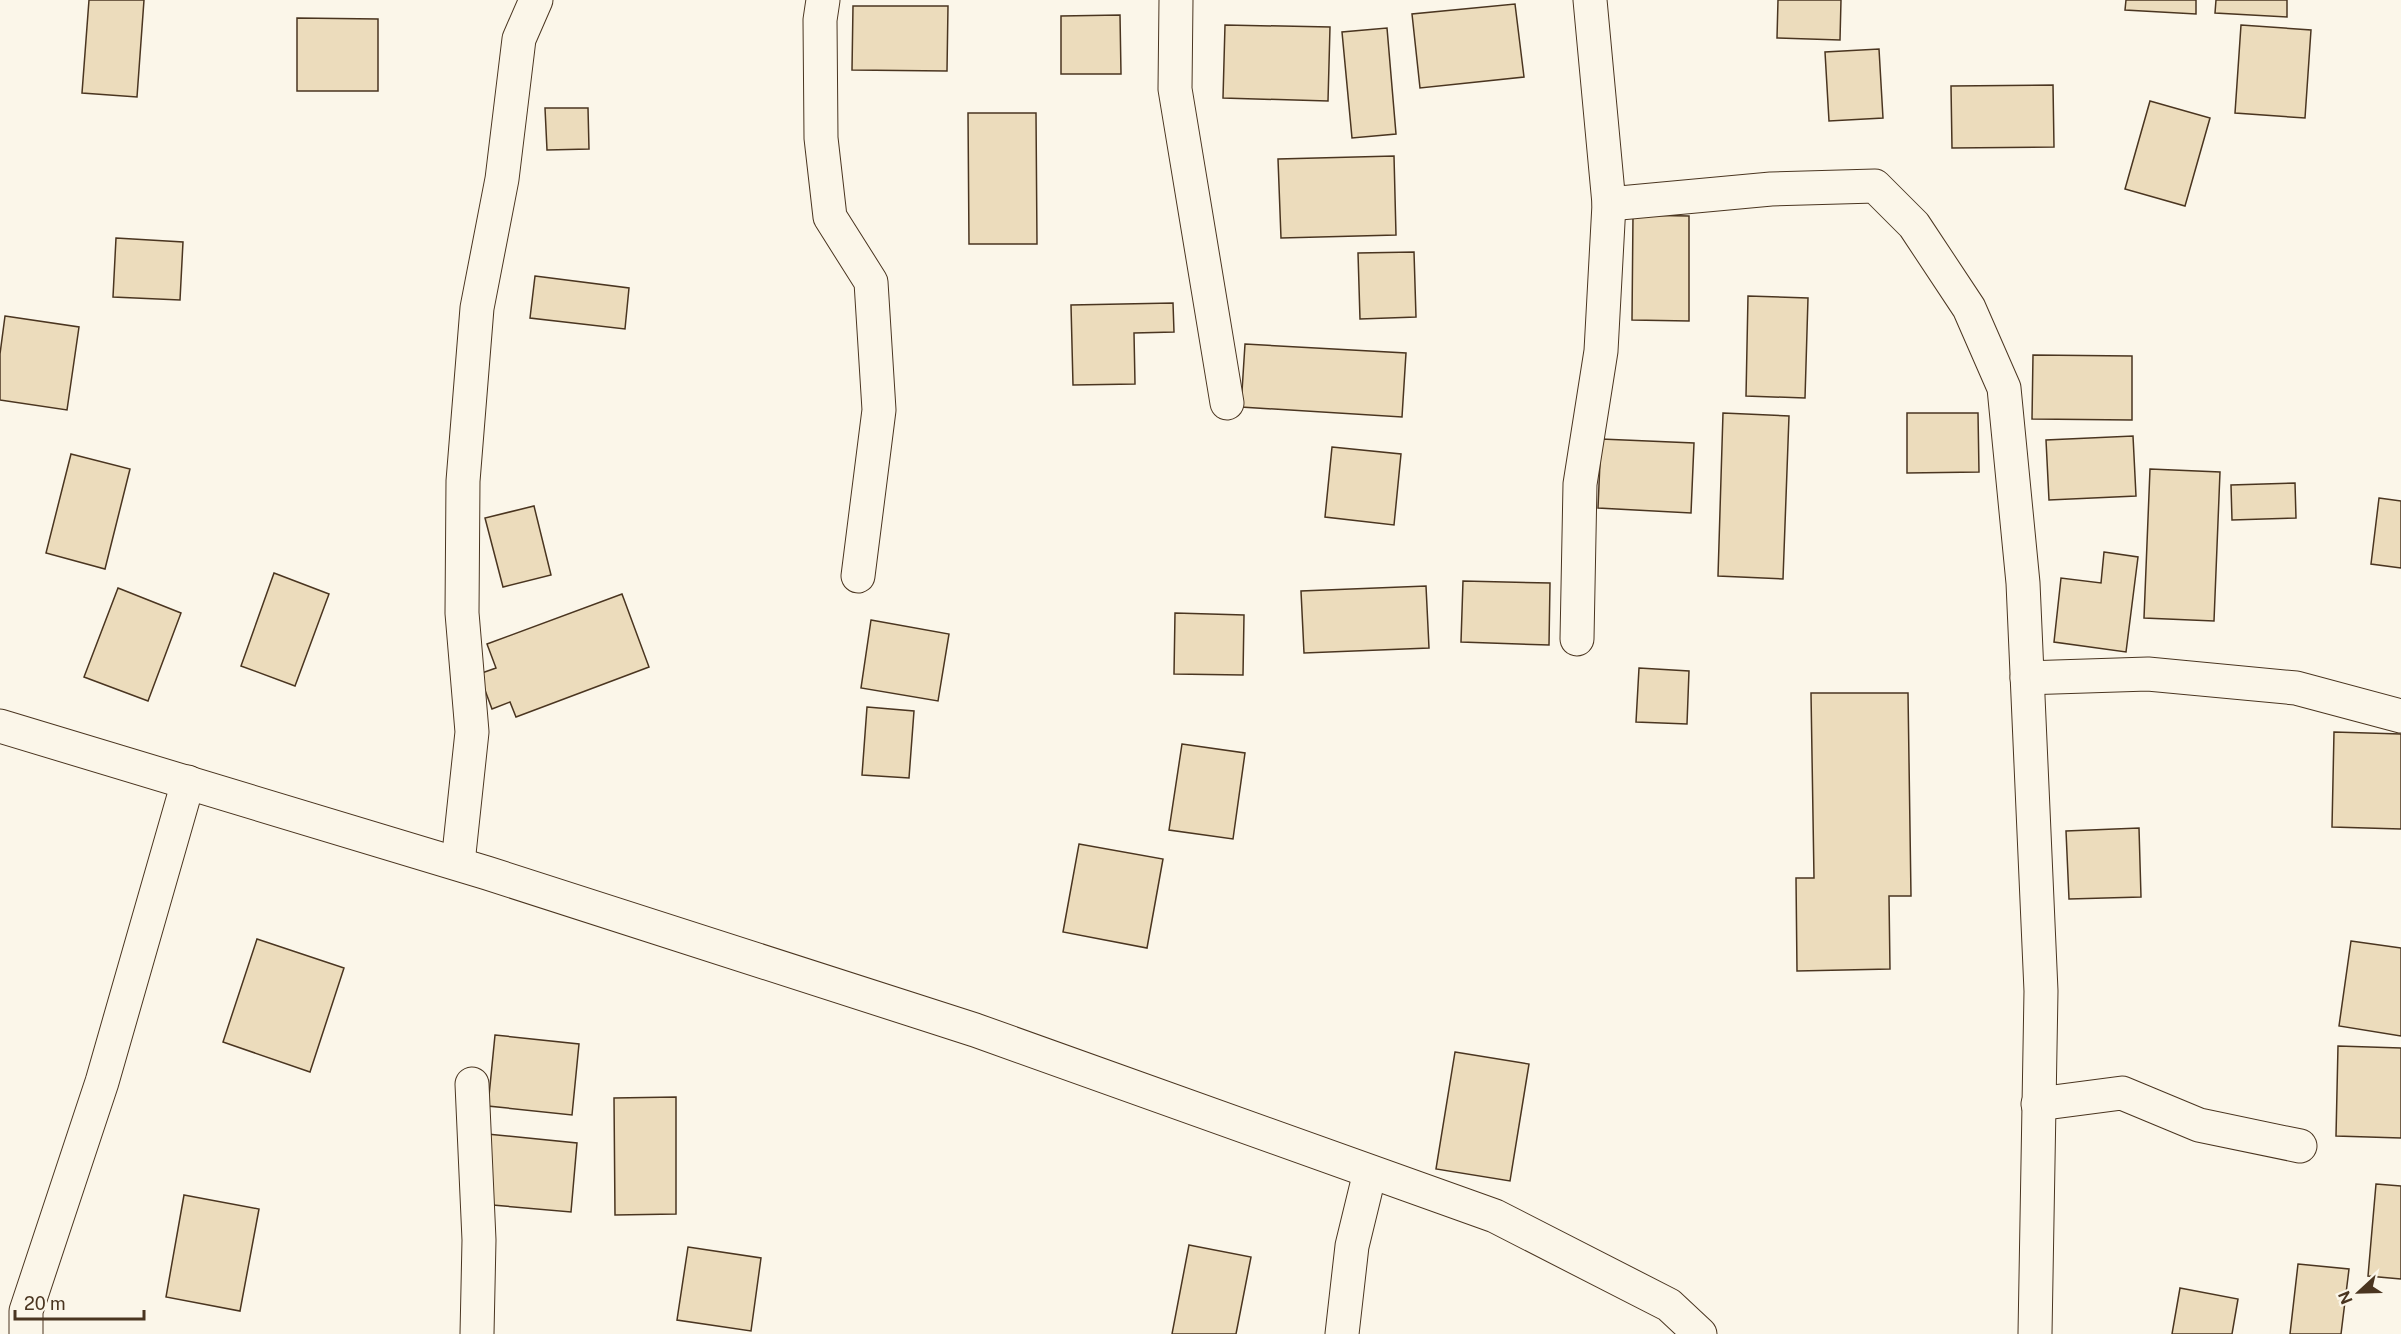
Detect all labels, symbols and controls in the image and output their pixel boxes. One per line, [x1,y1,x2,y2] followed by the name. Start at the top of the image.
[2329,1262,2389,1322] north arrow
[15,1283,144,1321] scale bar
[2334,1288,2357,1307] text: N
[24,1293,66,1314] text: 20 m

